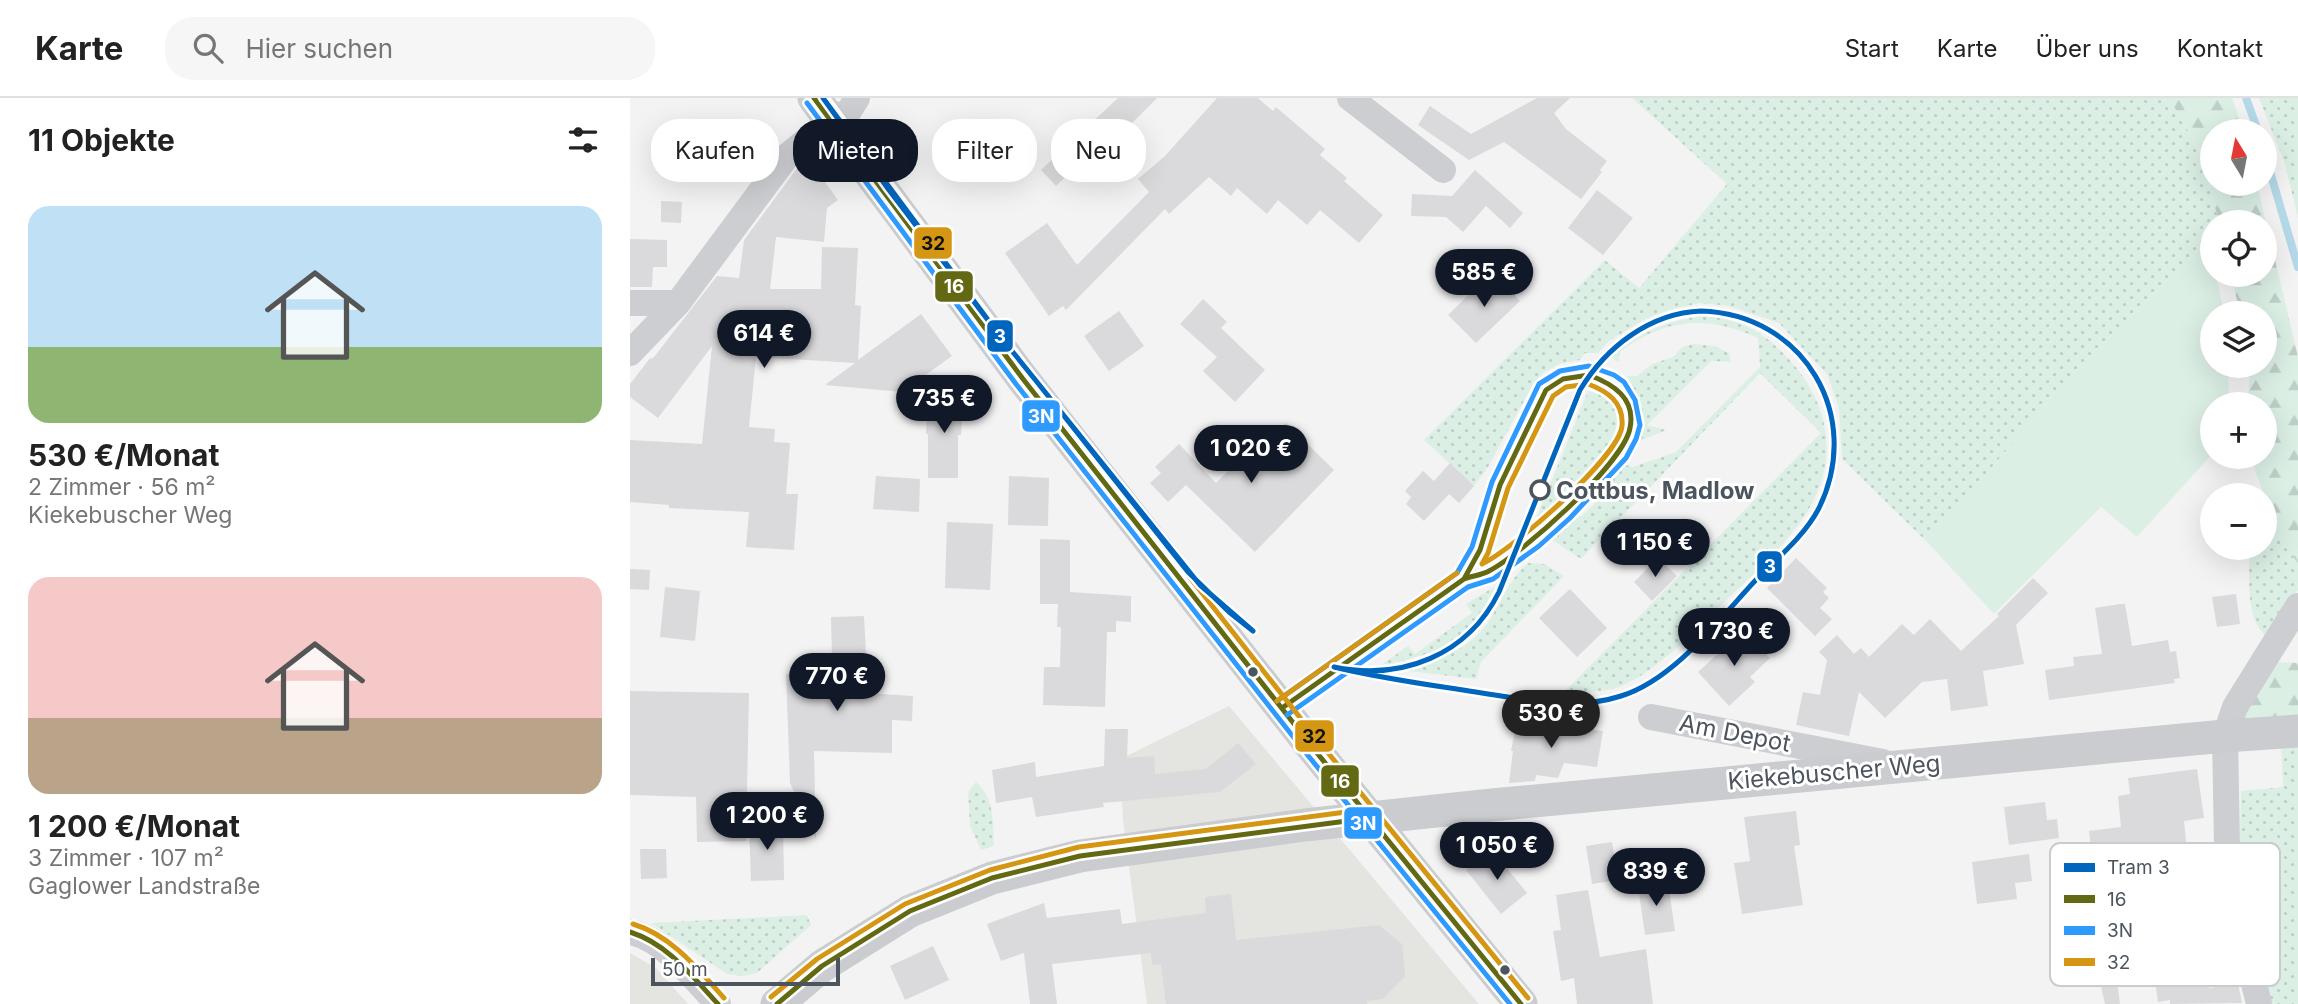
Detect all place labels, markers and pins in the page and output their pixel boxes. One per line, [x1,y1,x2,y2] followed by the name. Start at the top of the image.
[1435,250,1533,309] pin: 585 €
[715,310,813,370] pin: 614 €
[895,376,993,435] pin: 735 €
[1186,426,1316,485] pin: 1 020 €
[1556,476,1755,505] place label: Cottbus, Madlow
[1530,480,1550,500] marker: Cottbus, Madlow
[1590,519,1720,579] pin: 1 150 €
[1669,608,1799,668] pin: 1 730 €
[788,654,886,713] pin: 770 €
[1246,665,1260,679] unlabelled marker
[1502,690,1600,750] pin: 530 €
[702,792,832,852] pin: 1 200 €
[1432,822,1562,882] pin: 1 050 €
[1607,848,1705,908] pin: 839 €
[1498,963,1512,977] unlabelled marker

